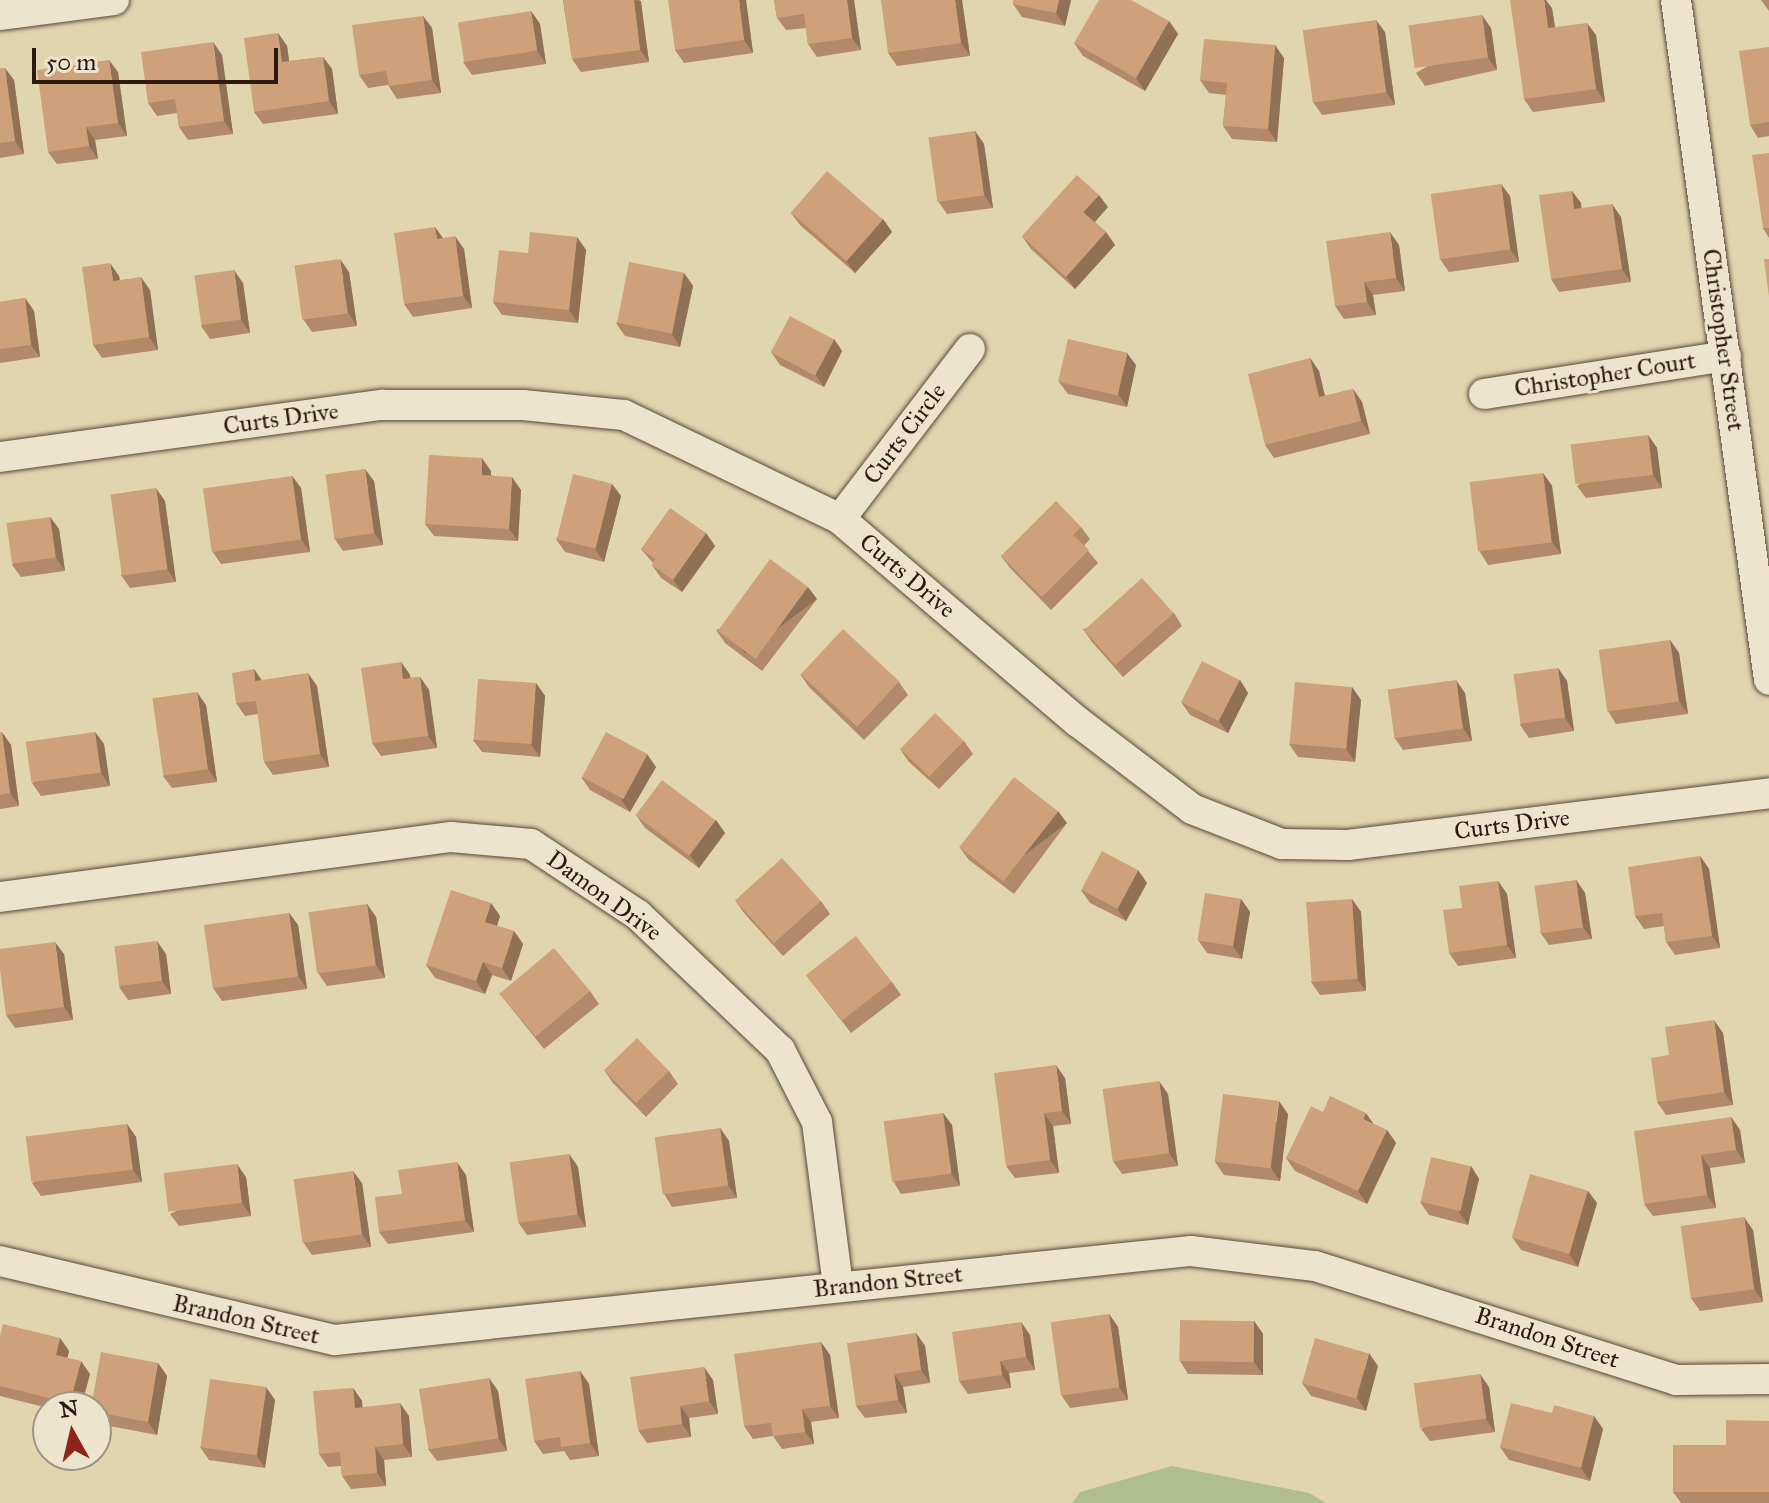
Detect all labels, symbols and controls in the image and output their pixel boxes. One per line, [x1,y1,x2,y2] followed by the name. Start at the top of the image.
[36,32,282,82] scale bar
[46,47,96,77] text: 50 m
[1696,247,1750,433] street label: Christopher Street
[1512,346,1698,404] street label: Christopher Court
[858,378,952,490] street label: Curts Circle
[222,397,340,441] street label: Curts Drive
[853,528,961,624] street label: Curts Drive
[1453,804,1571,846] street label: Curts Drive
[541,845,667,947] street label: Damon Drive
[812,1260,964,1304] street label: Brandon Street
[170,1289,322,1351] street label: Brandon Street
[1471,1301,1623,1375] street label: Brandon Street
[32,1391,112,1471] north arrow
[58,1394,80,1423] text: N

